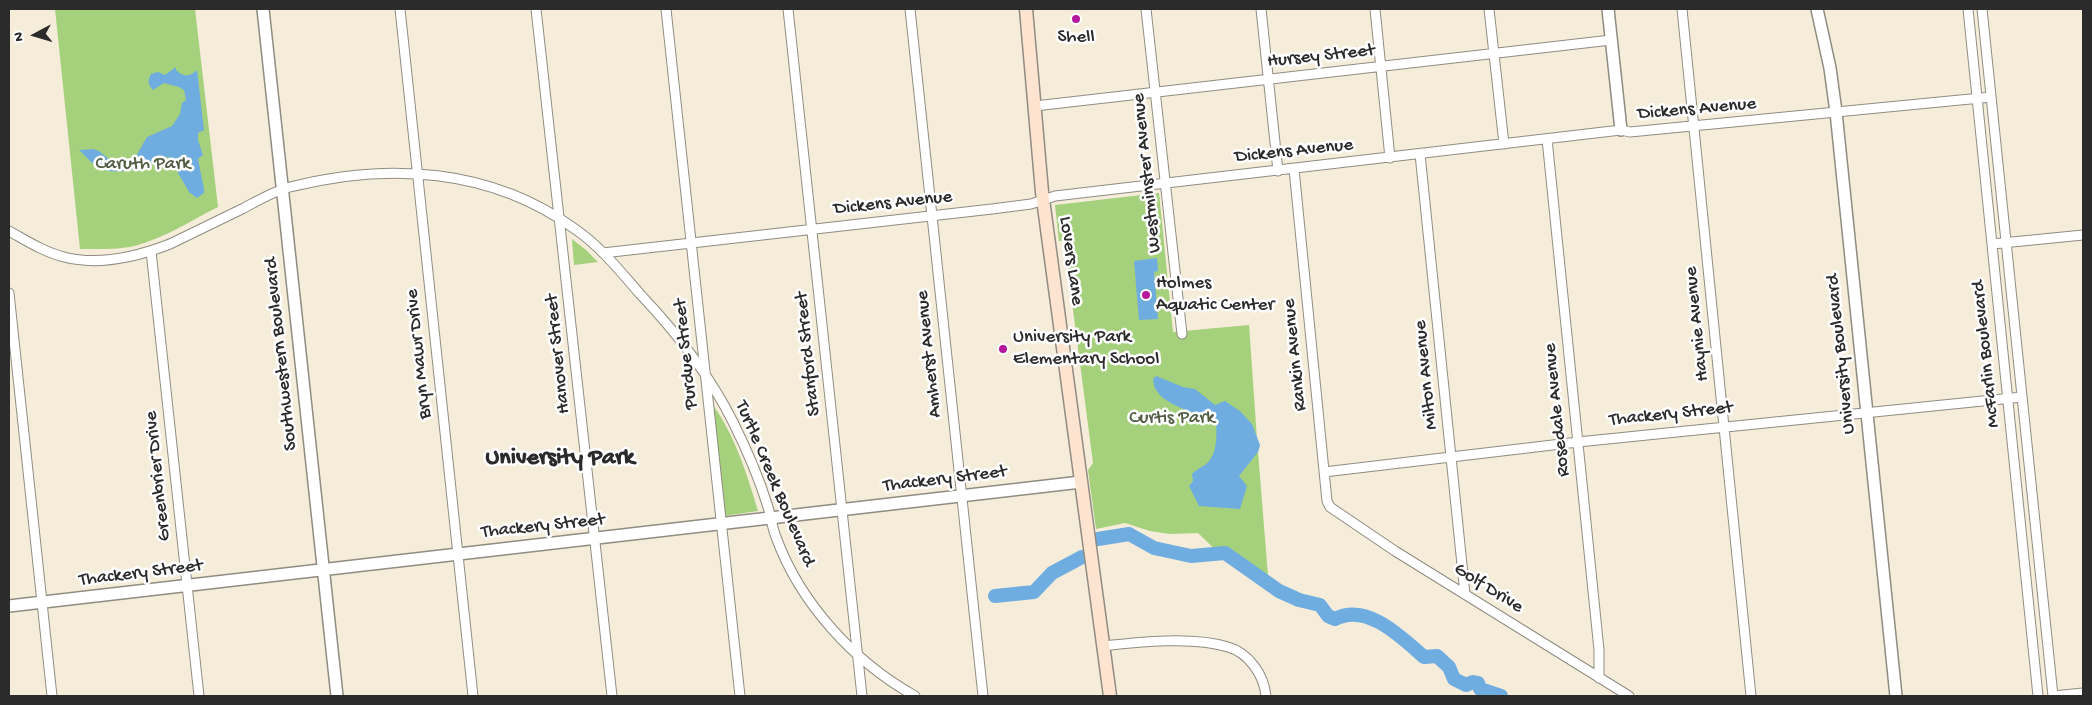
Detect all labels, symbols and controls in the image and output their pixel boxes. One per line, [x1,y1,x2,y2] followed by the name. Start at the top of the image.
[10,10,60,60] north arrow
[1070,13,1082,25] marker: Shell
[1057,27,1095,49] place label: Shell
[11,31,29,42] text: N
[1266,40,1376,74] street label: Hursey Street
[1128,92,1168,254] street label: Westminster Avenue
[1637,93,1757,127] street label: Dickens Avenue
[1234,134,1354,170] street label: Dickens Avenue
[95,154,191,176] park label: Caruth Park
[833,186,953,222] street label: Dickens Avenue
[1052,215,1088,307] street label: Lovers Lane
[261,256,303,452] street label: Southwestern Boulevard
[1681,265,1715,383] street label: Haynie Avenue
[1156,273,1274,317] place label: Holmes Aquatic Center
[1822,273,1862,435] street label: University Boulevard
[1968,279,2006,429] street label: McFarlin Boulevard
[402,288,438,420] street label: Bryn Mawr Drive
[912,289,948,419] street label: Amherst Avenue
[1140,289,1152,301] marker: Holmes Aquatic Center
[791,291,827,417] street label: Stanford Street
[541,293,577,415] street label: Hanover Street
[670,298,704,410] street label: Purdue Street
[1279,298,1313,412] street label: Rankin Avenue
[1410,319,1444,431] street label: Milton Avenue
[1013,327,1159,371] place label: University Park Elementary School
[1540,342,1576,478] street label: Rosedale Avenue
[997,343,1009,355] marker: University Park Elementary School
[1608,397,1734,433] street label: Thackery Street
[729,398,819,570] street label: Turtle Creek Boulevard
[1129,408,1215,430] park label: Curtis Park
[141,410,177,542] street label: Greenbrier Drive
[485,445,635,473] district label: University Park
[882,461,1008,499] street label: Thackery Street
[480,509,606,545] street label: Thackery Street
[78,555,204,593] street label: Thackery Street
[1449,559,1527,619] street label: Golf Drive

